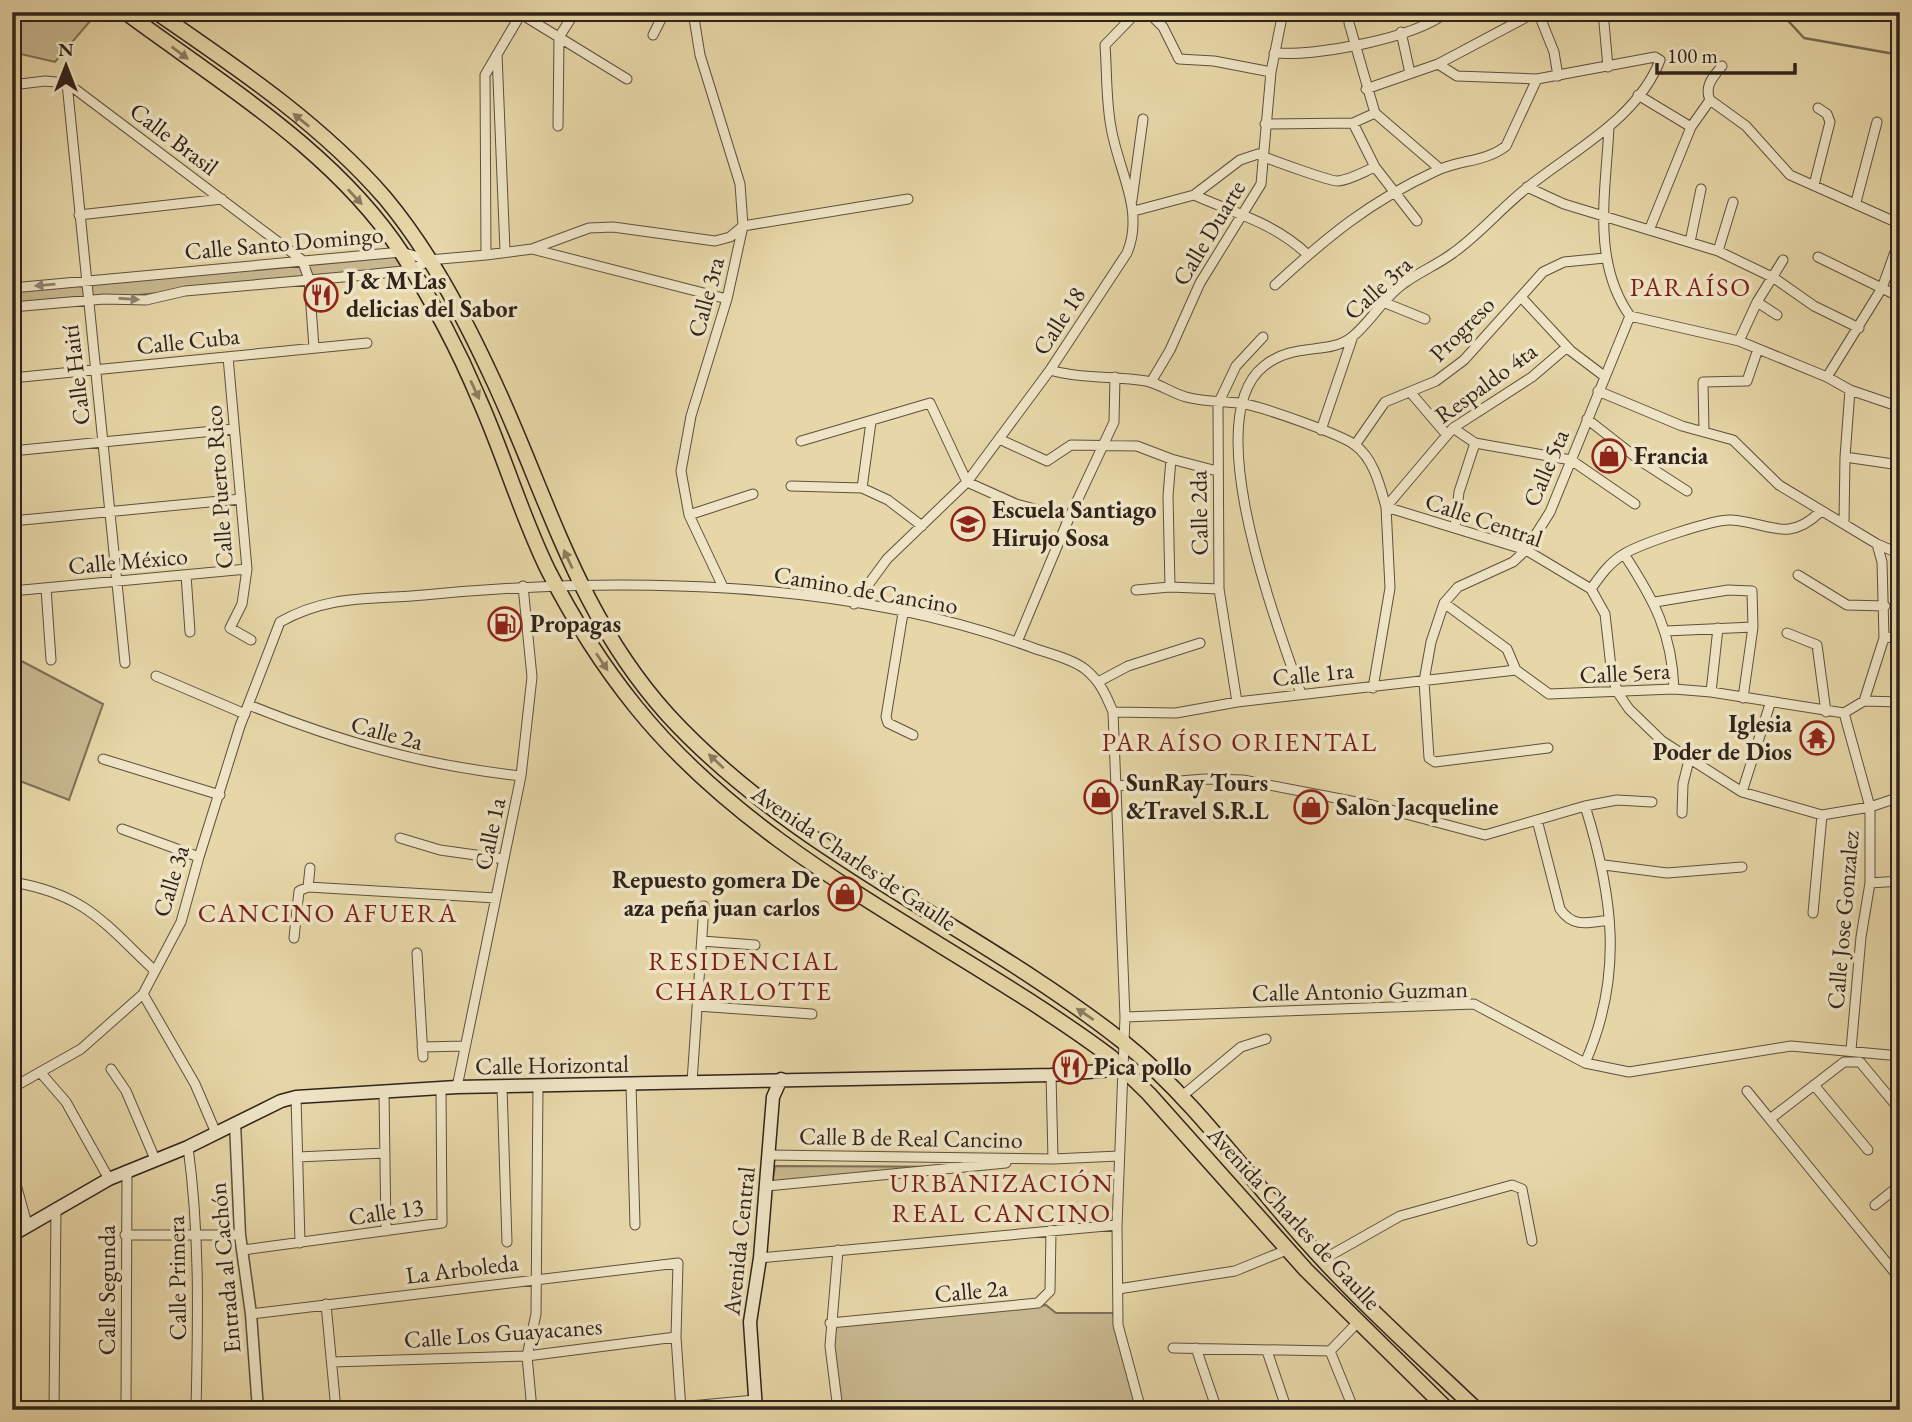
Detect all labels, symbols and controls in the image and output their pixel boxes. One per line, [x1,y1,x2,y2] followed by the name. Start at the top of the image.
[32,32,102,102] north arrow
[1657,32,1795,76] scale bar
[58,37,74,62] text: N
[1667,42,1718,69] text: 100 m
[171,46,189,60] one-way arrow
[124,95,225,182] street label: Calle Brasil
[293,112,311,127] one-way arrow
[1165,174,1252,291] street label: Calle Duarte
[347,188,363,205] one-way arrow
[183,218,385,267] street label: Calle Santo Domingo
[1337,249,1419,326] street label: Calle 3ra
[680,253,731,340] street label: Calle 3ra
[344,265,517,324] place label: J & M Las delicias del Sabor
[1630,270,1752,304] district label: PARAÍSO
[302,276,340,314] restaurant icon: J & M Las delicias del Sabor
[34,280,56,291] one-way arrow
[1025,281,1092,361] street label: Calle 18
[1422,289,1501,368] street label: Progreso
[118,294,140,305] one-way arrow
[135,320,241,361] street label: Calle Cuba
[54,323,97,427] street label: Calle Haití
[1428,335,1543,430] street label: Respaldo 4ta
[469,380,481,400] one-way arrow
[197,404,240,570] street label: Calle Puerto Rico
[1515,424,1576,511] street label: Calle 5ta
[1590,437,1628,475] shop icon: Francia
[1634,440,1709,471] place label: Francia
[1182,470,1215,556] street label: Calle 2da
[1421,485,1547,554] street label: Calle Central
[992,494,1157,554] place label: Escuela Santiago Hirujo Sosa
[949,505,987,543] school or university icon: Escuela Santiago Hirujo Sosa
[67,540,189,581] street label: Calle México
[562,549,573,570] one-way arrow
[772,558,961,621] street label: Camino de Cancino
[486,605,524,643] fuel station icon: Propagas
[530,608,621,640] place label: Propagas
[595,652,608,671] one-way arrow
[1271,654,1355,693] street label: Calle 1ra
[1579,655,1672,690] street label: Calle 5era
[348,708,427,757] street label: Calle 2a
[1653,708,1792,767] place label: Iglesia Poder de Dios
[1798,719,1836,757] temple icon: Iglesia Poder de Dios
[1102,725,1378,759] district label: PARAÍSO ORIENTAL
[707,753,724,770] one-way arrow
[1126,767,1268,826] place label: SunRay Tours &Travel S.R.L
[745,777,963,938] street label: Avenida Charles de Gaulle
[1082,778,1120,816] shop icon: SunRay Tours &Travel S.R.L
[1292,788,1330,826] shop icon: Salon Jacqueline
[1336,791,1499,823] place label: Salon Jacqueline
[467,794,512,873] street label: Calle 1a
[1819,829,1866,1011] street label: Calle Jose Gonzalez
[145,841,196,920] street label: Calle 3a
[612,864,820,924] place label: Repuesto gomera De aza peña juan carlos
[826,875,864,913] shop icon: Repuesto gomera De aza peña juan carlos
[198,896,458,930] district label: CANCINO AFUERA
[648,944,840,1008] district label: RESIDENCIAL CHARLOTTE
[1252,973,1469,1008] street label: Calle Antonio Guzman
[1076,1007,1094,1021] one-way arrow
[475,1048,629,1081] street label: Calle Horizontal
[1051,1048,1089,1086] restaurant icon: Pica pollo
[1094,1051,1192,1082] place label: Pica pollo
[1200,1118,1388,1316] street label: Avenida Charles de Gaulle
[799,1120,1023,1155] street label: Calle B de Real Cancino
[715,1165,762,1318] street label: Avenida Central
[889,1166,1115,1230] district label: URBANIZACIÓN REAL CANCINO
[202,1181,247,1355] street label: Entrada al Cachón
[346,1191,425,1232] street label: Calle 13
[160,1215,193,1341] street label: Calle Primera
[91,1224,122,1355] street label: Calle Segunda
[404,1246,521,1291] street label: La Arboleda
[933,1272,1009,1309] street label: Calle 2a
[403,1310,603,1355] street label: Calle Los Guayacanes

